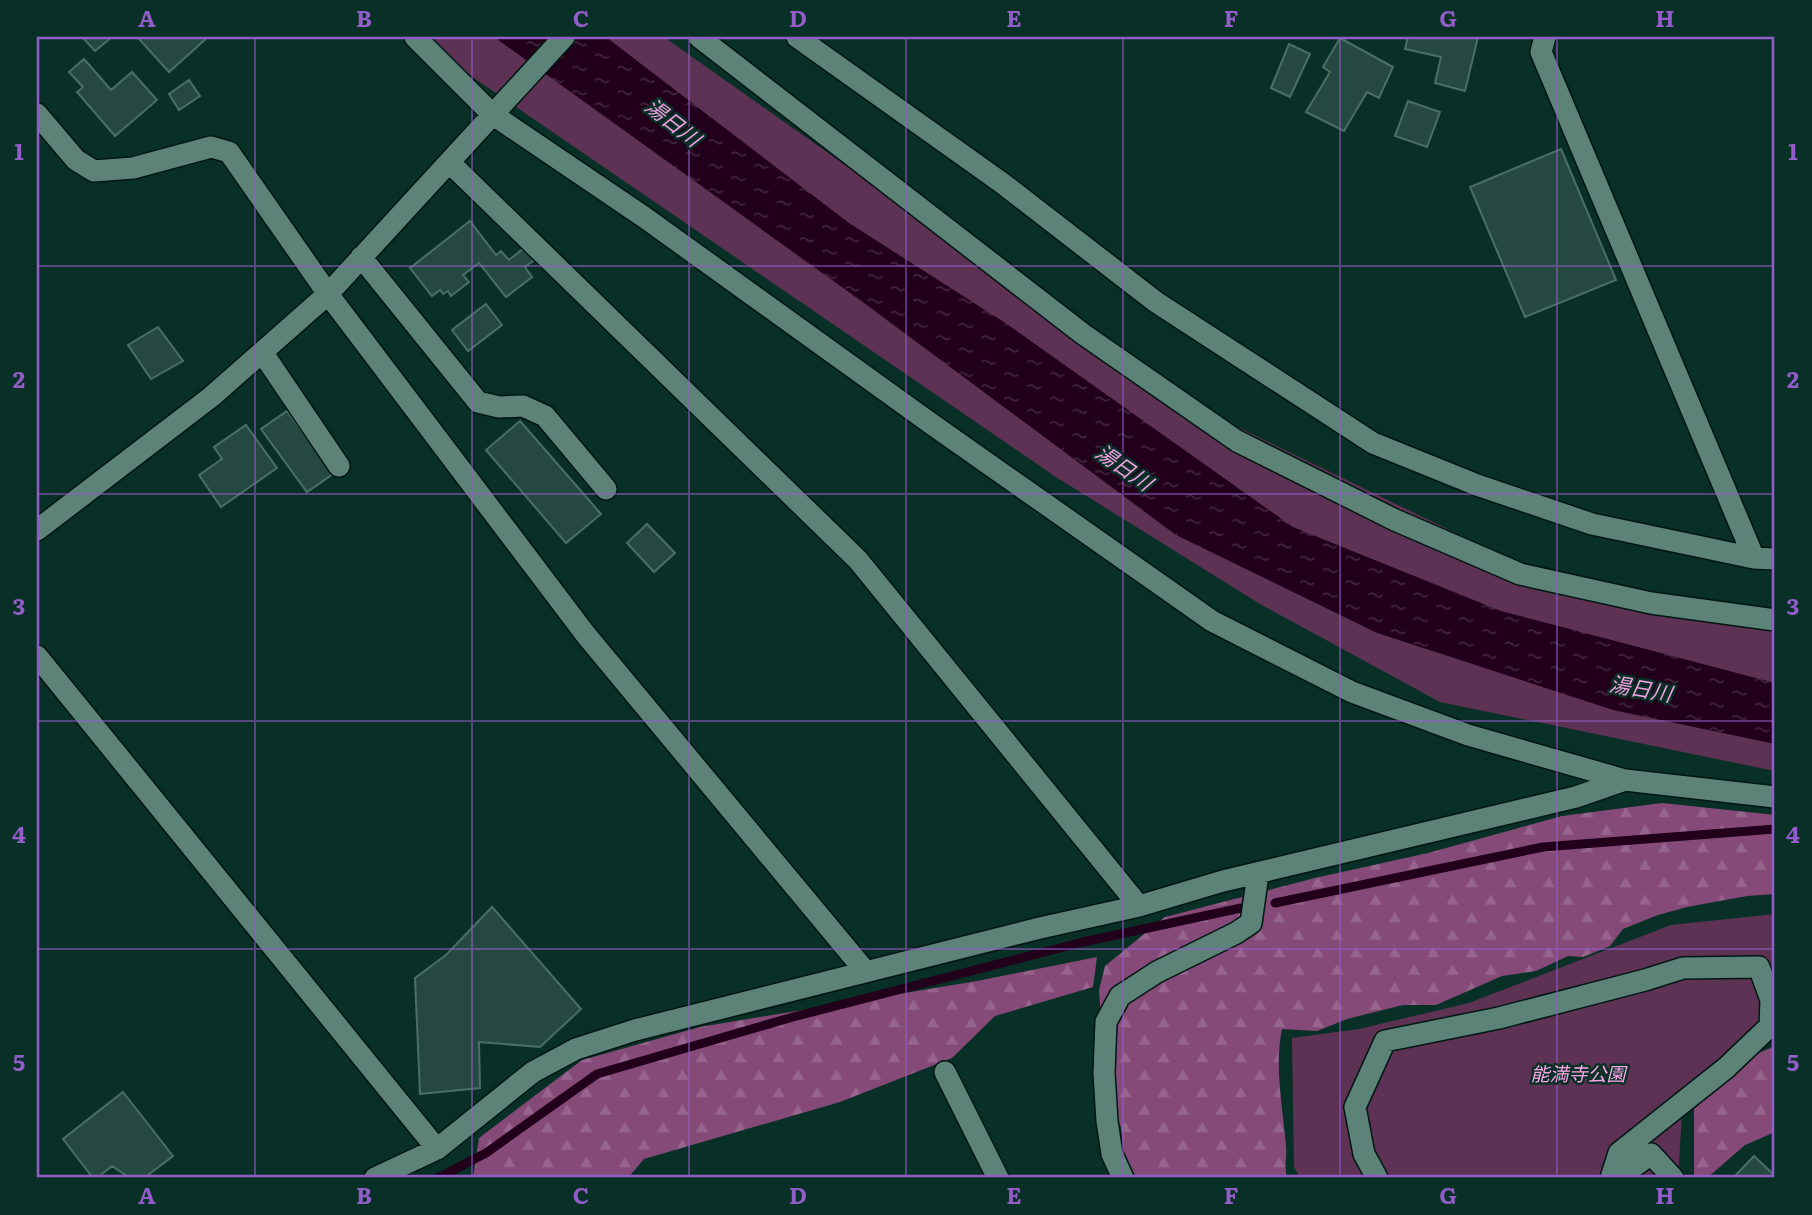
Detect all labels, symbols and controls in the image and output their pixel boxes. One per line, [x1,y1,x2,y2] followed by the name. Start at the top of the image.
[138,0,156,34] text: A
[356,0,372,34] text: B
[573,0,589,34] text: C
[789,0,807,34] text: D
[1006,0,1022,34] text: E
[1224,0,1239,34] text: F
[1439,0,1457,34] text: G
[1655,0,1675,34] text: H
[640,89,710,154] water label: 湯日川
[14,133,24,167] text: 1
[1788,133,1798,167] text: 1
[13,361,25,395] text: 2
[1787,361,1799,395] text: 2
[1090,435,1161,498] water label: 湯日川
[13,588,25,622] text: 3
[1787,588,1799,622] text: 3
[1607,666,1677,708] water label: 湯日川
[12,816,26,850] text: 4
[1786,816,1800,850] text: 4
[13,1044,25,1078] text: 5
[1787,1044,1799,1078] text: 5
[1530,1059,1628,1087] park label: 能満寺公園
[138,1177,156,1211] text: A
[356,1177,372,1211] text: B
[573,1177,589,1211] text: C
[789,1177,807,1211] text: D
[1006,1177,1022,1211] text: E
[1224,1177,1239,1211] text: F
[1439,1177,1457,1211] text: G
[1655,1177,1675,1211] text: H

